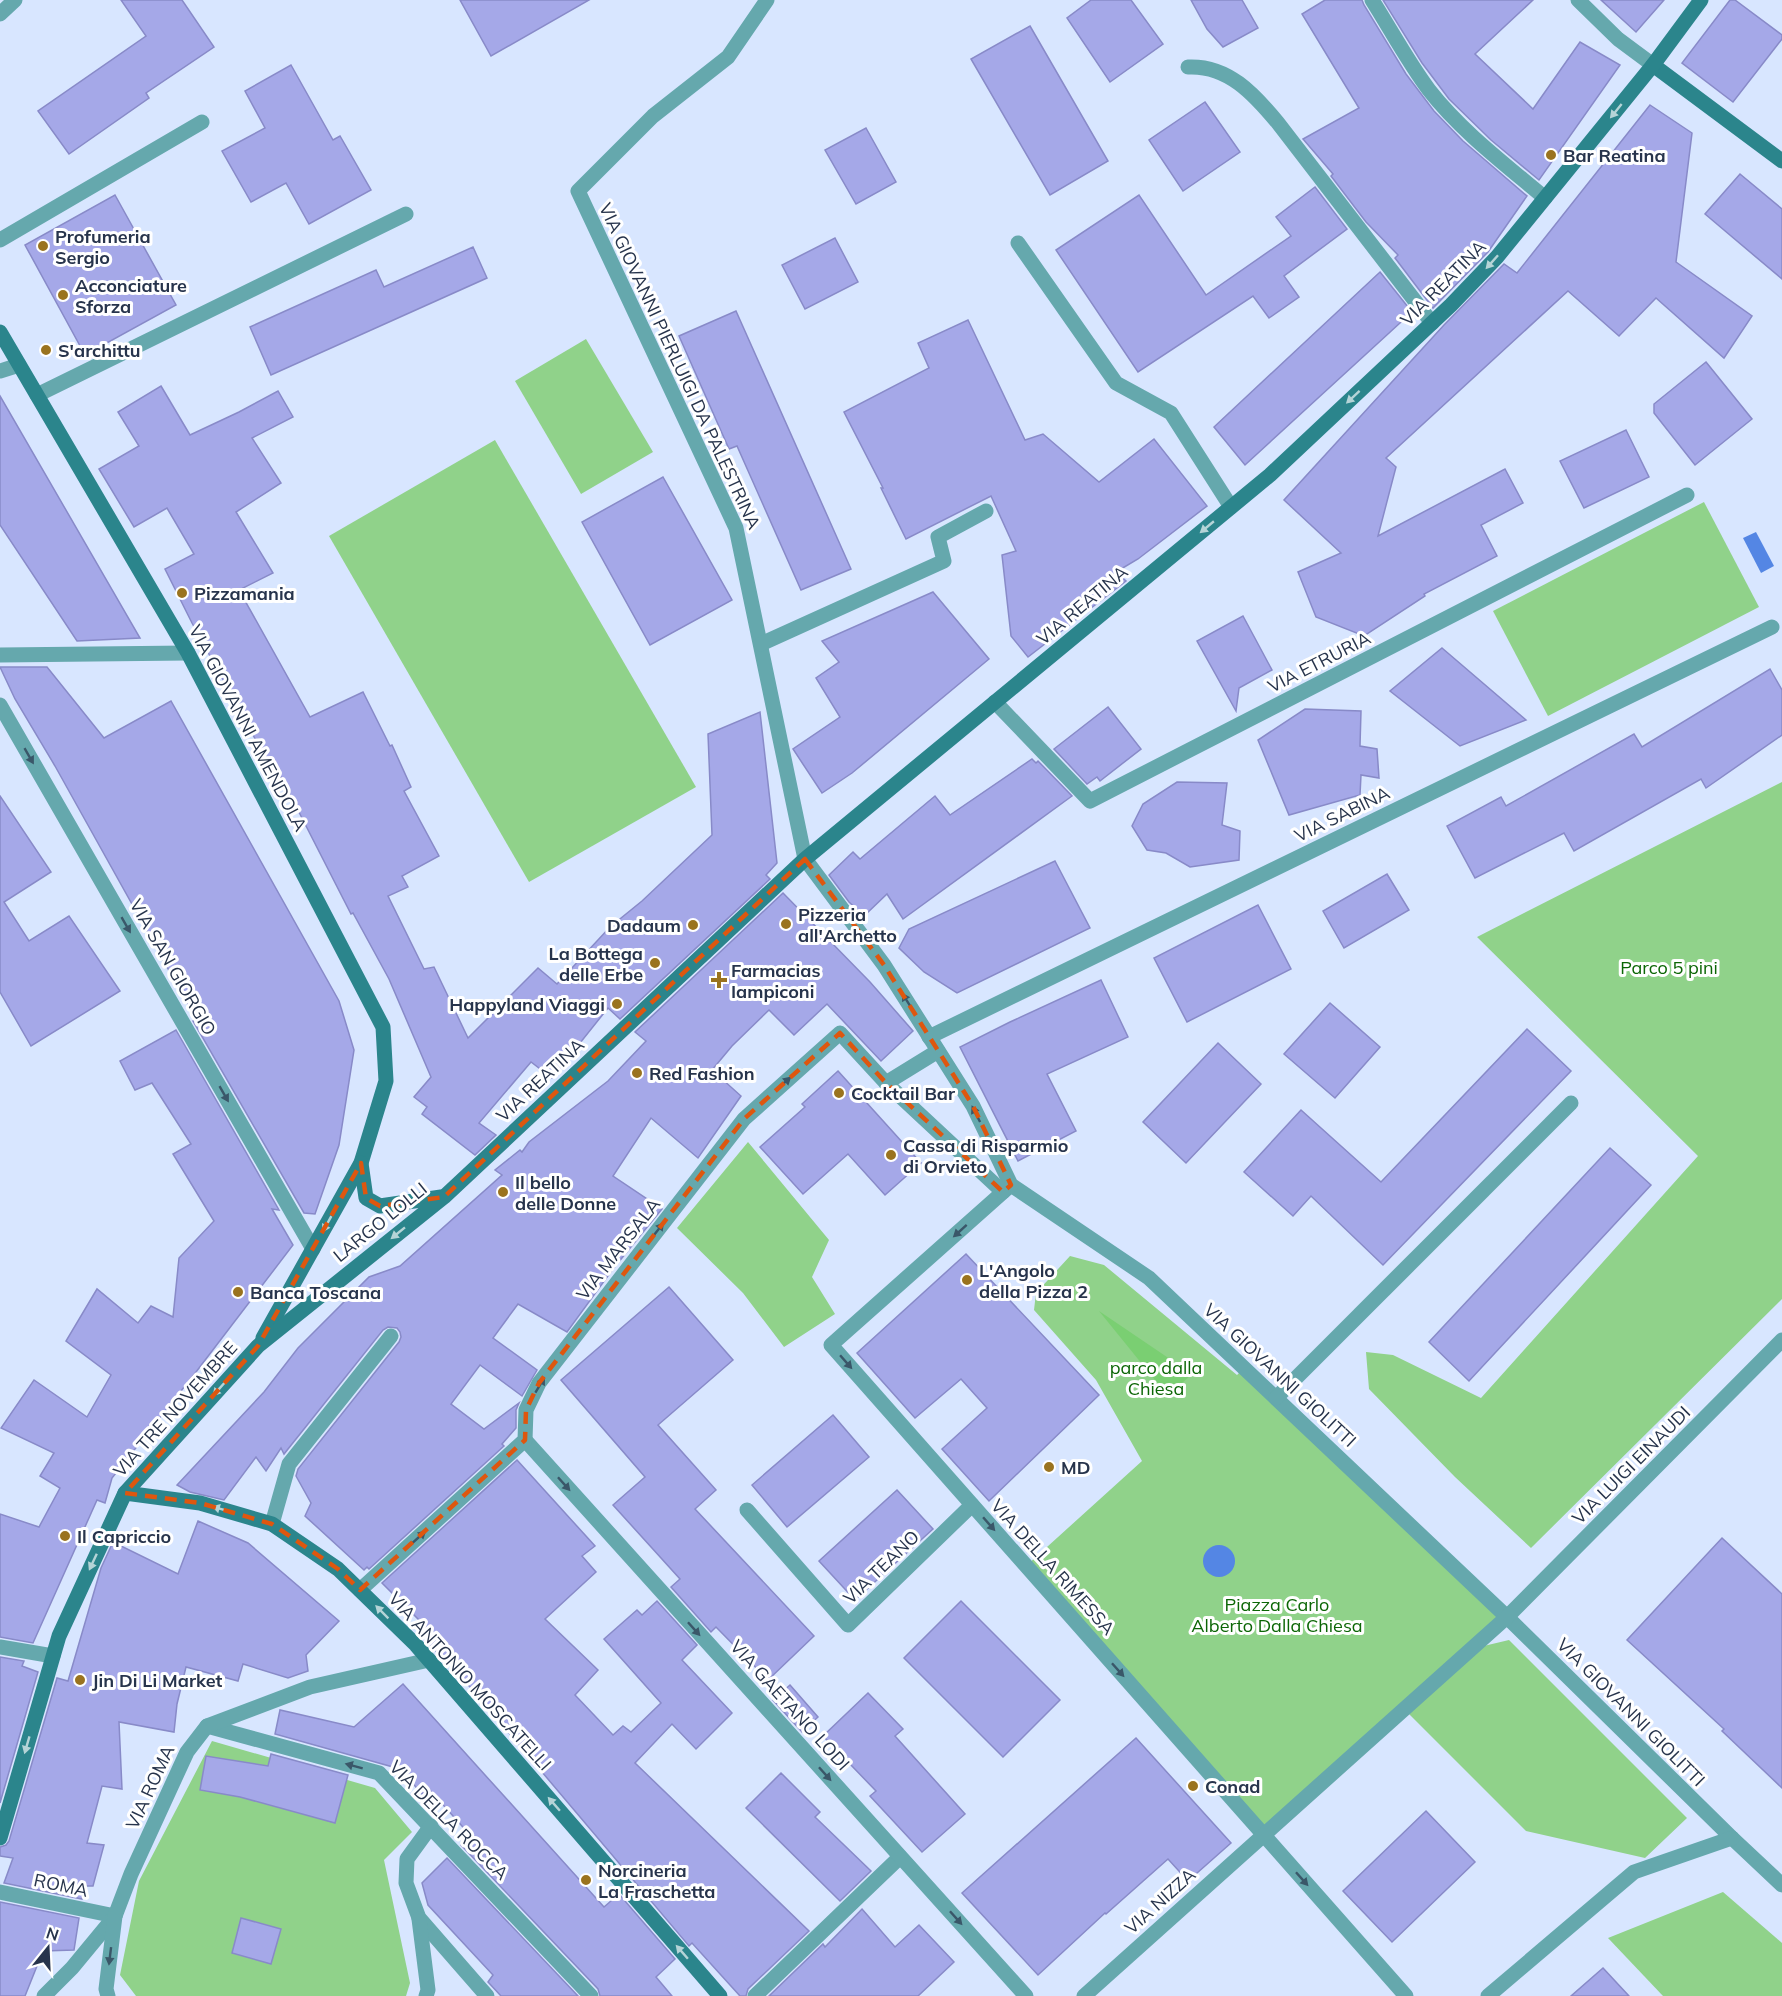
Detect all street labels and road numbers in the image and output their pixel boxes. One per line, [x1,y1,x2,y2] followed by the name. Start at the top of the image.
[594,199,766,533] street label: VIA GIOVANNI PIERLUIGI DA PALESTRINA
[1395,235,1491,331] street label: VIA REATINA
[1032,560,1132,650] street label: VIA REATINA
[184,621,312,835] street label: VIA GIOVANNI AMENDOLA
[1264,626,1374,698] street label: VIA ETRURIA
[1291,781,1393,847] street label: VIA SABINA
[125,895,221,1039] street label: VIA SAN GIORGIO
[491,1033,589,1127] street label: VIA REATINA
[328,1177,432,1267] street label: LARGO LOLLI
[571,1193,665,1305] street label: VIA MARSALA
[1199,1298,1361,1452] street label: VIA GIOVANNI GIOLITTI
[108,1336,242,1482] street label: VIA TRE NOVEMBRE
[1567,1401,1695,1529] street label: VIA LUIGI EINAUDI
[986,1494,1120,1640] street label: VIA DELLA RIMESSA
[838,1525,924,1609] street label: VIA TEANO
[384,1587,556,1775] street label: VIA ANTONIO MOSCATELLI
[1552,1633,1710,1791] street label: VIA GIOVANNI GIOLITTI
[725,1635,855,1775] street label: VIA GAETANO LODI
[121,1741,179,1833] street label: VIA ROMA
[384,1755,514,1885] street label: VIA DELLA ROCCA
[1120,1863,1200,1939] street label: VIA NIZZA
[32,1868,90,1902] street label: ROMA

